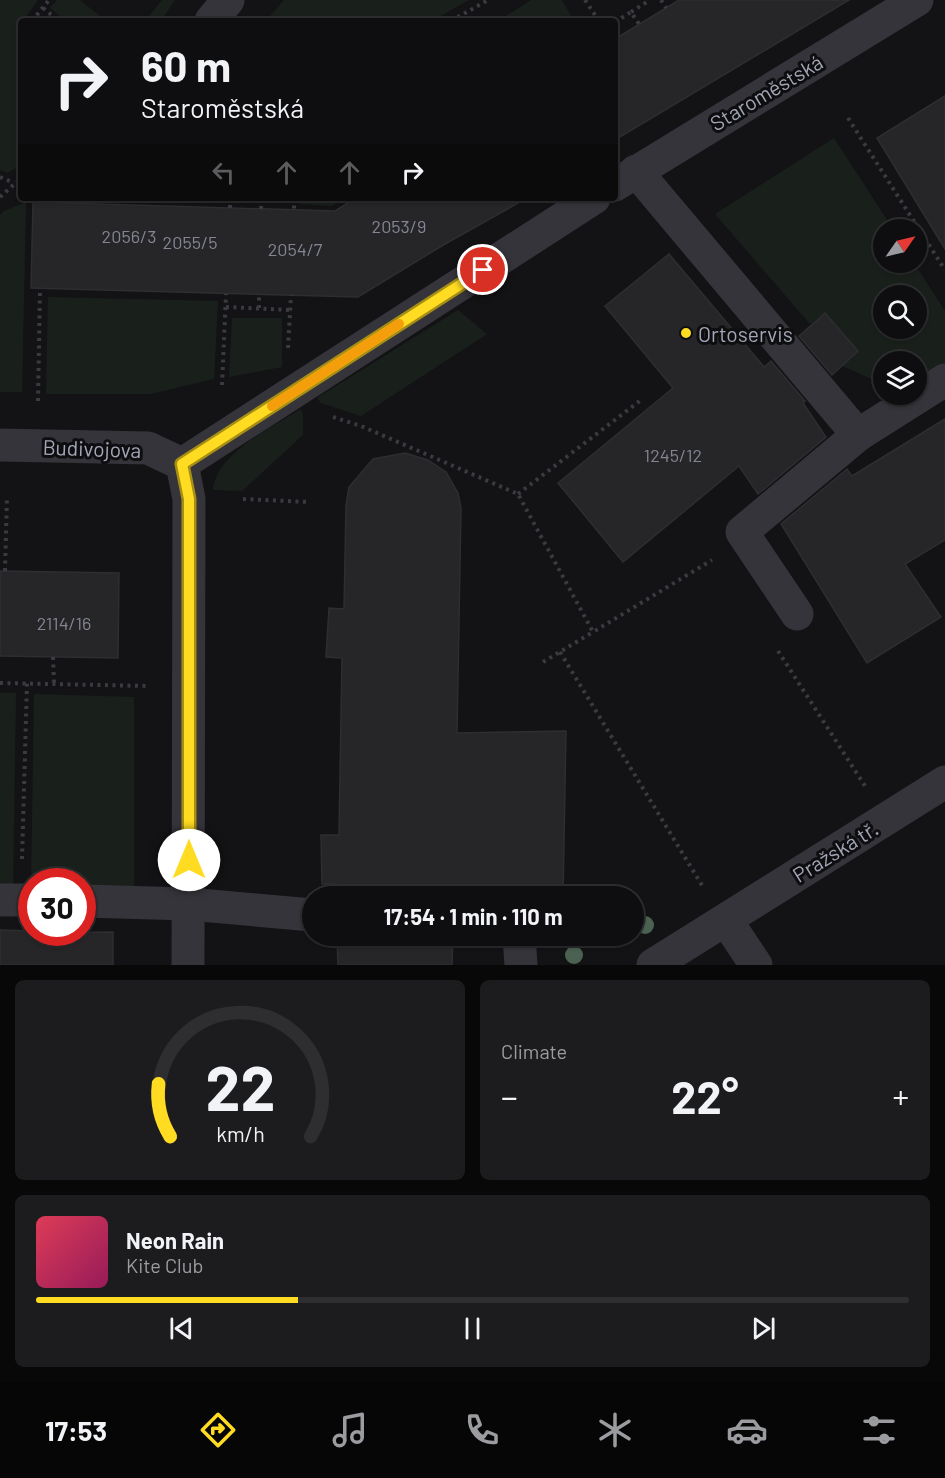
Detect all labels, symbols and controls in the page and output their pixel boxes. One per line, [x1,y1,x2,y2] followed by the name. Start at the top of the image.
[141,40,231,90] text: 60 m
[42,42,120,120] icon: right
[705,49,827,135] street label: Staroměstská
[141,91,304,123] text: Staroměstská
[207,156,240,189] icon: left
[270,156,303,189] icon: ahead
[333,156,366,189] icon: ahead
[396,156,429,189] icon: right
[372,215,426,237] house number: 2053/9
[873,219,927,273] north arrow
[873,219,927,405] map controls
[102,225,156,247] house number: 2056/3
[163,231,217,253] house number: 2055/5
[268,238,323,260] house number: 2054/7
[457,244,508,295] pin
[466,253,499,286] icon: arrive
[873,285,927,339] button: search
[698,321,793,346] place label: Ortoservis
[679,326,693,340] marker: Ortoservis
[873,351,927,405] button: layers
[42,434,142,462] street label: Budivojova
[644,444,702,466] house number: 1245/12
[37,612,91,634] house number: 2114/16
[788,815,882,887] street label: Pražská tř.
[157,828,221,892] position arrow
[18,868,96,946] speed limit sign: 30
[383,903,563,929] text: 17:54 · 1 min · 110 m
[501,1039,567,1063] text: Climate
[205,1049,275,1123] text: 22
[671,1069,739,1123] text: 22°
[501,1076,518,1116] text: −
[892,1076,909,1116] text: +
[216,1121,264,1146] text: km/h
[126,1227,224,1253] text: Neon Rain
[126,1253,203,1277] text: Kite Club
[165,1312,198,1345] icon: previous
[456,1312,489,1345] icon: pause
[747,1312,780,1345] icon: next
[197,1409,239,1451] icon: directions
[329,1409,371,1451] icon: music
[461,1409,503,1451] icon: phone
[594,1409,636,1451] icon: climate
[726,1409,768,1451] icon: car
[858,1409,900,1451] icon: filters
[45,1414,107,1446] text: 17:53

